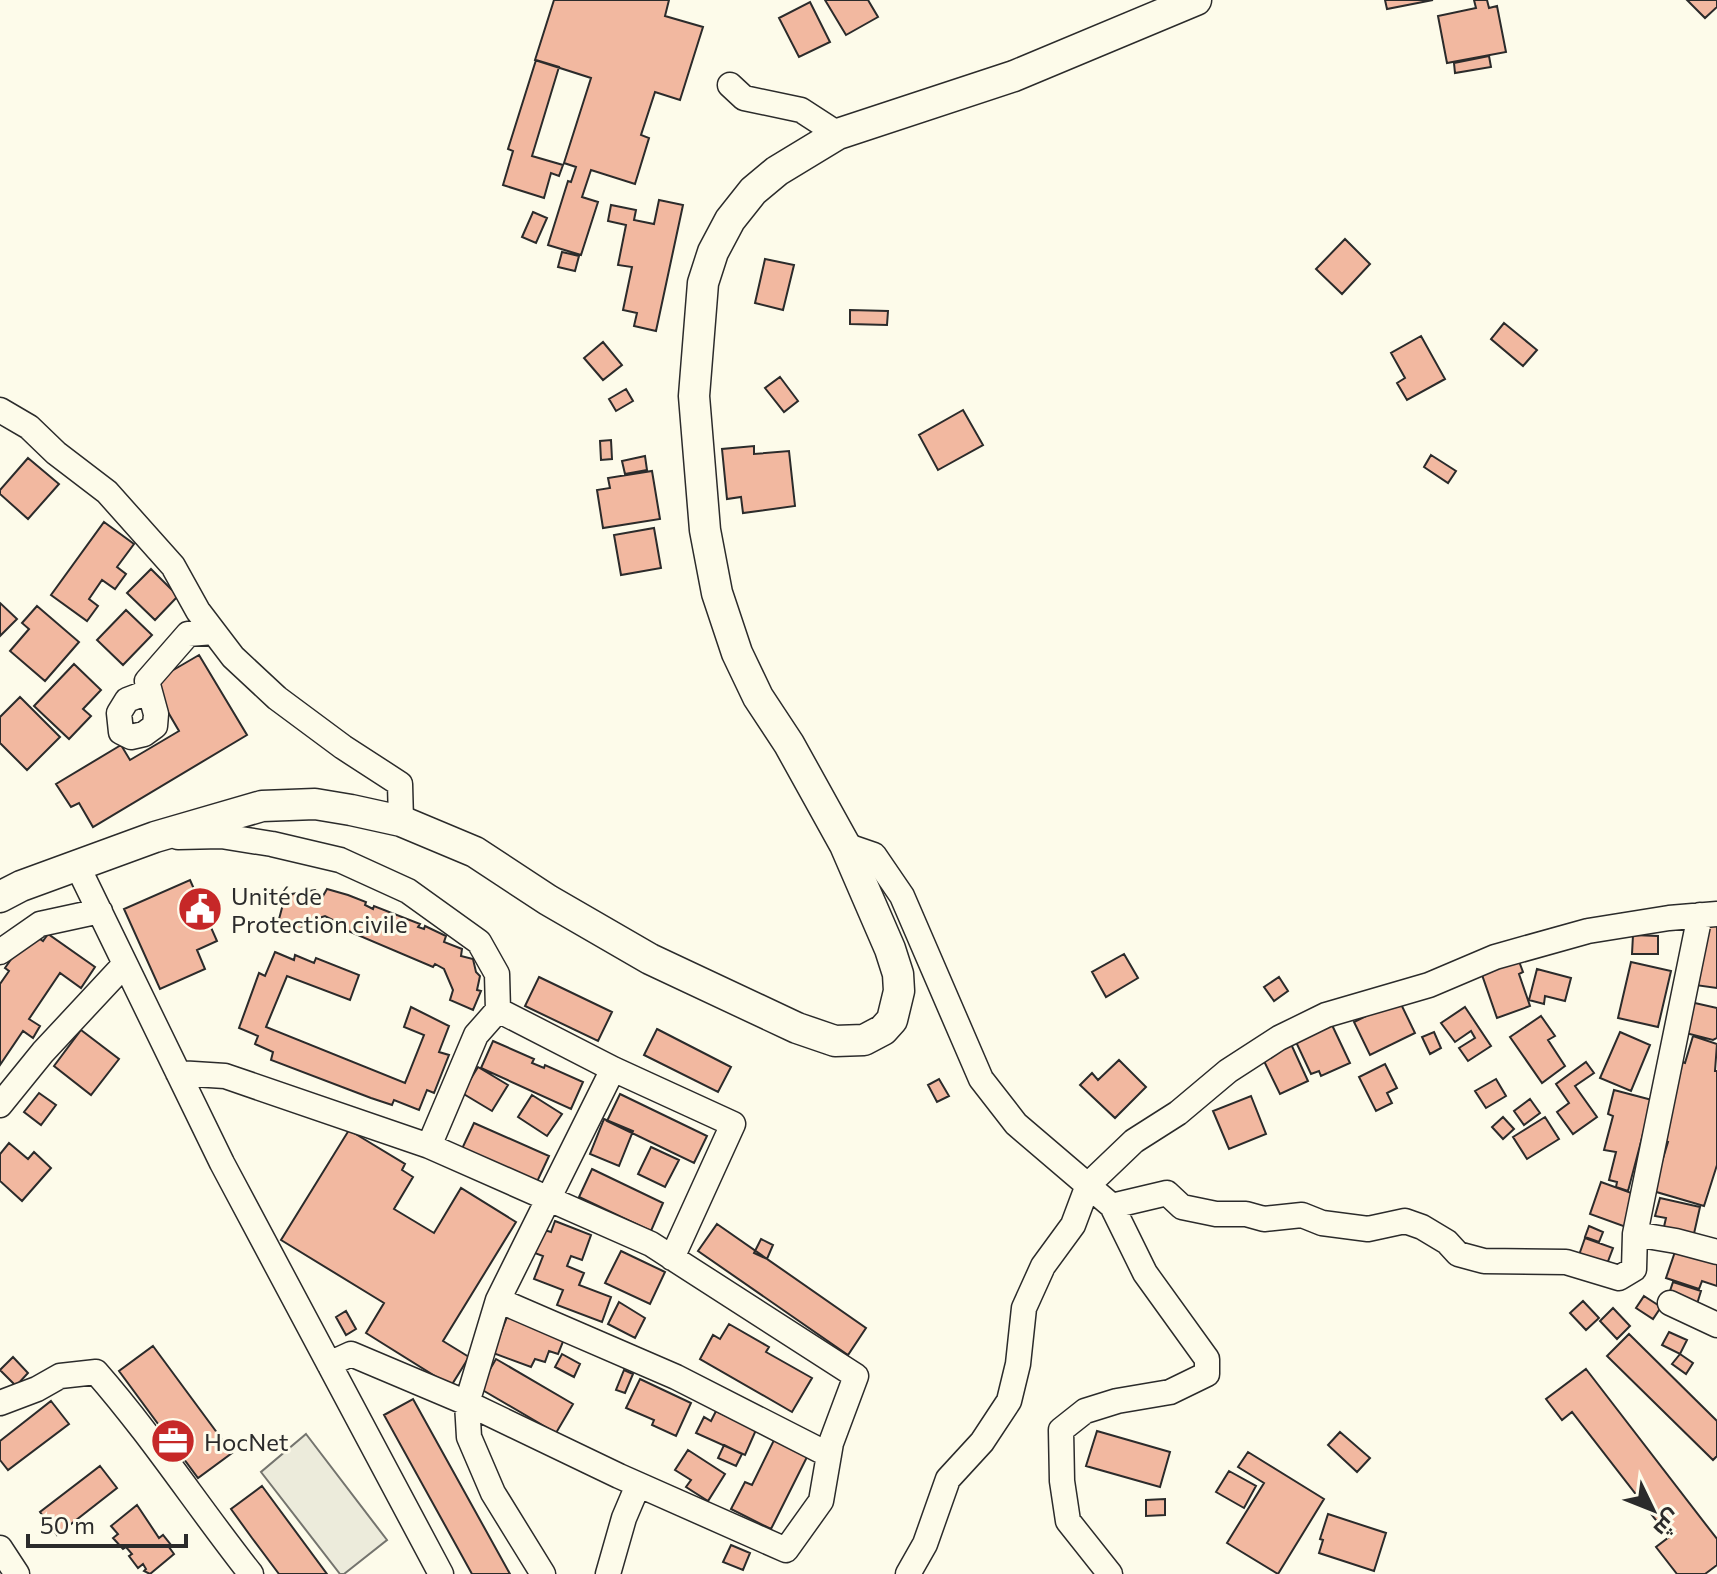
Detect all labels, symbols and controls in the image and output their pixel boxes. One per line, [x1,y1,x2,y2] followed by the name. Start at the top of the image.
[231,881,408,938] place label: Unité de Protection civile
[176,885,224,933] public building icon: Unité de Protection civile
[149,1417,197,1465] office icon: HocNet
[204,1427,289,1456] place label: HocNet
[1613,1470,1693,1550] north arrow
[28,1498,186,1548] scale bar
[1648,1504,1687,1544] text: ش
[40,1510,95,1539] text: 50 m

